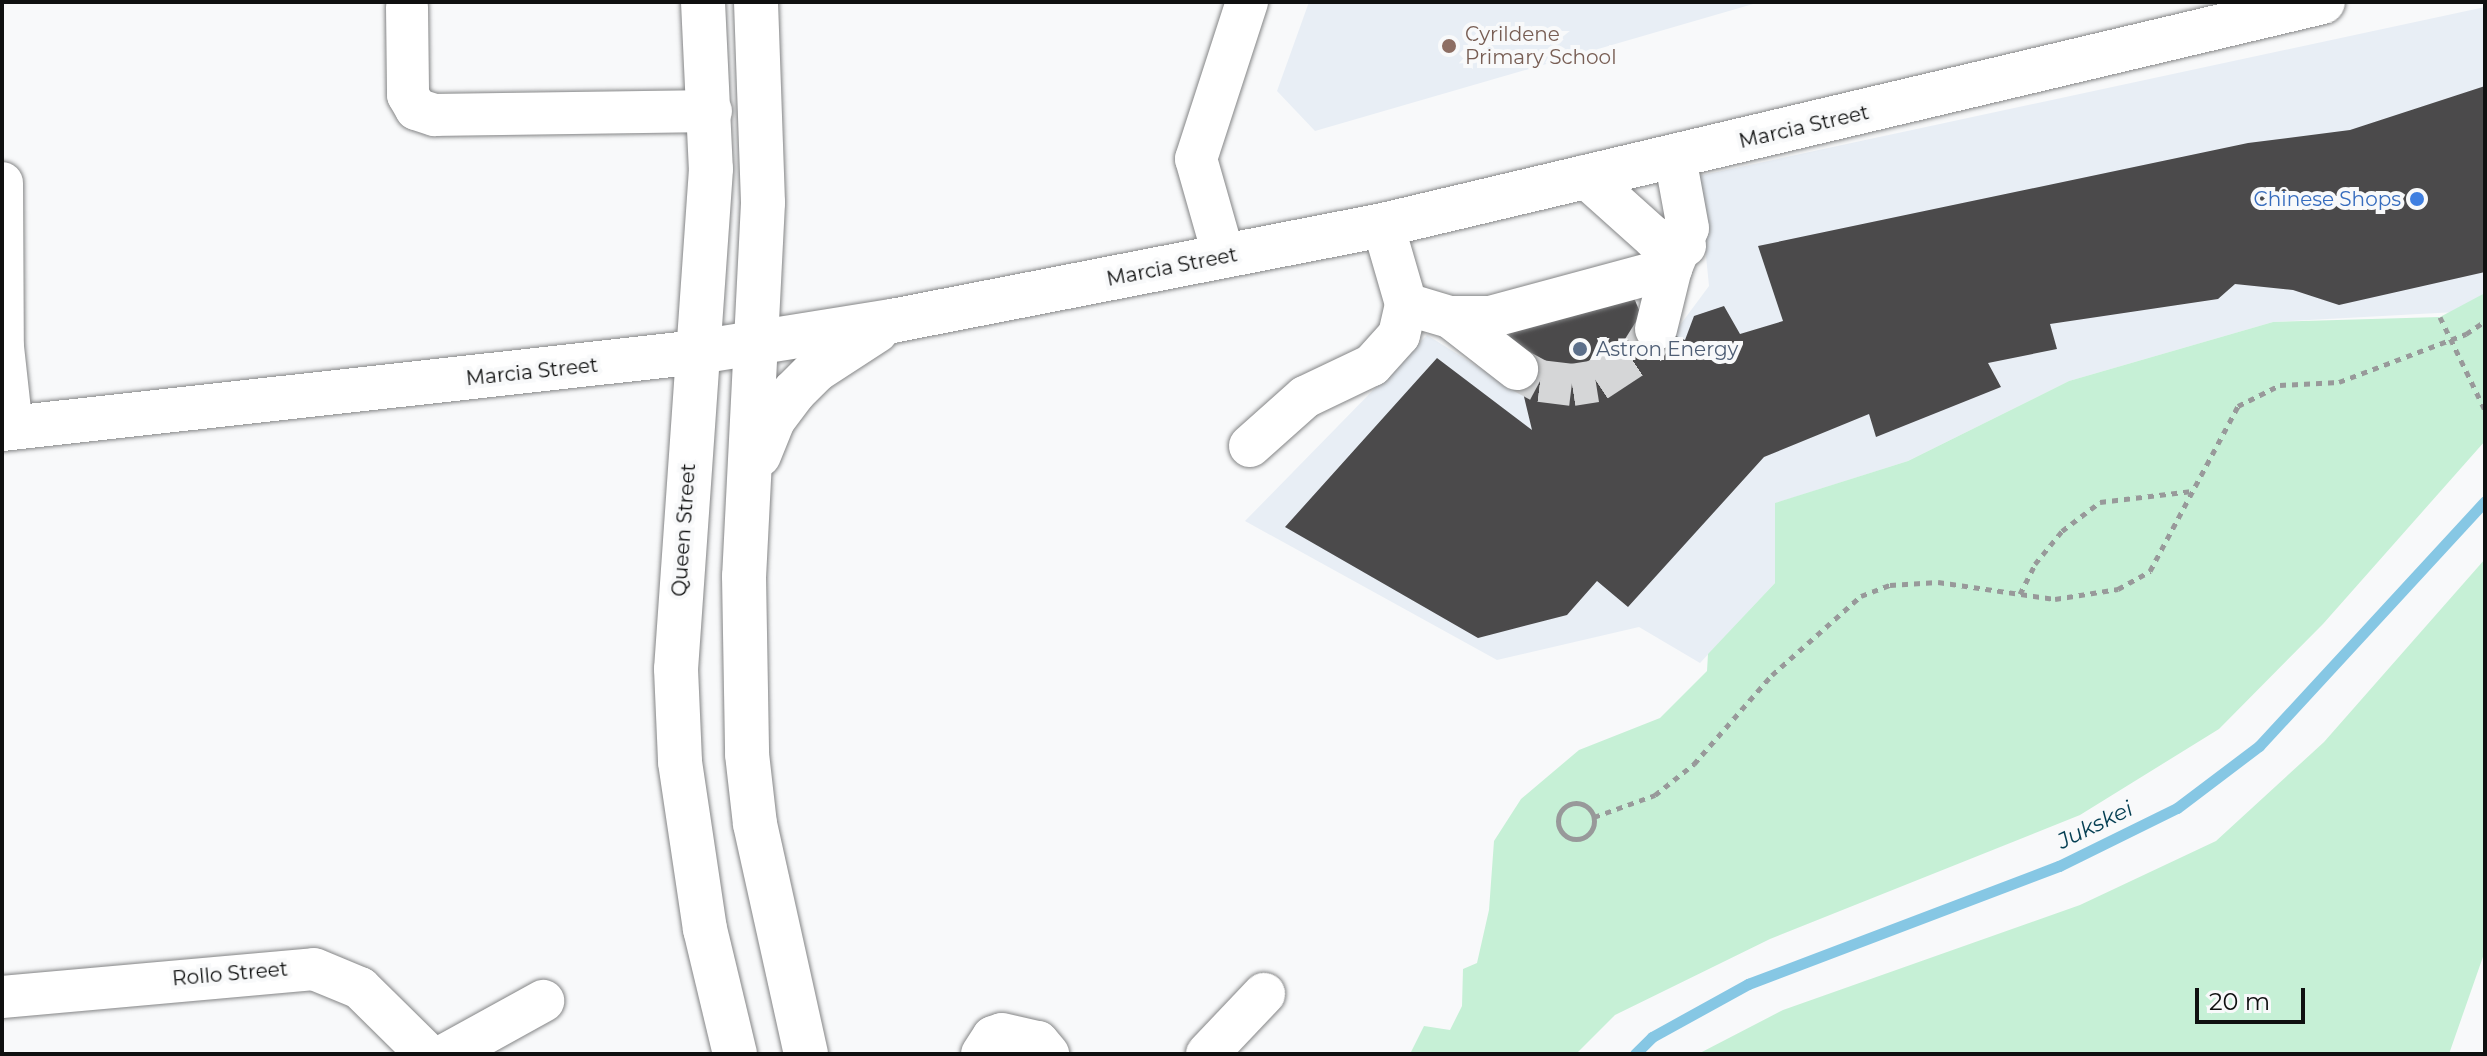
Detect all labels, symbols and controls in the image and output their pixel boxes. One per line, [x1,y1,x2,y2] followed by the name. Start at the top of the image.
[1465,22,1617,69] place label: Cyrildene Primary School
[1440,37,1458,55] marker: Cyrildene Primary School
[1737,100,1871,154] street label: Marcia Street
[2254,187,2401,211] place label: Chinese Shops
[2408,190,2426,208] marker: Chinese Shops
[1105,243,1239,291] street label: Marcia Street
[1596,337,1738,361] place label: Astron Energy
[1571,340,1589,358] marker: Astron Energy
[465,353,599,391] street label: Marcia Street
[667,463,701,597] street label: Queen Street
[2053,795,2137,855] water label: Jukskei
[171,957,289,991] street label: Rollo Street
[2199,972,2309,1022] scale bar
[2209,987,2270,1016] text: 20 m

